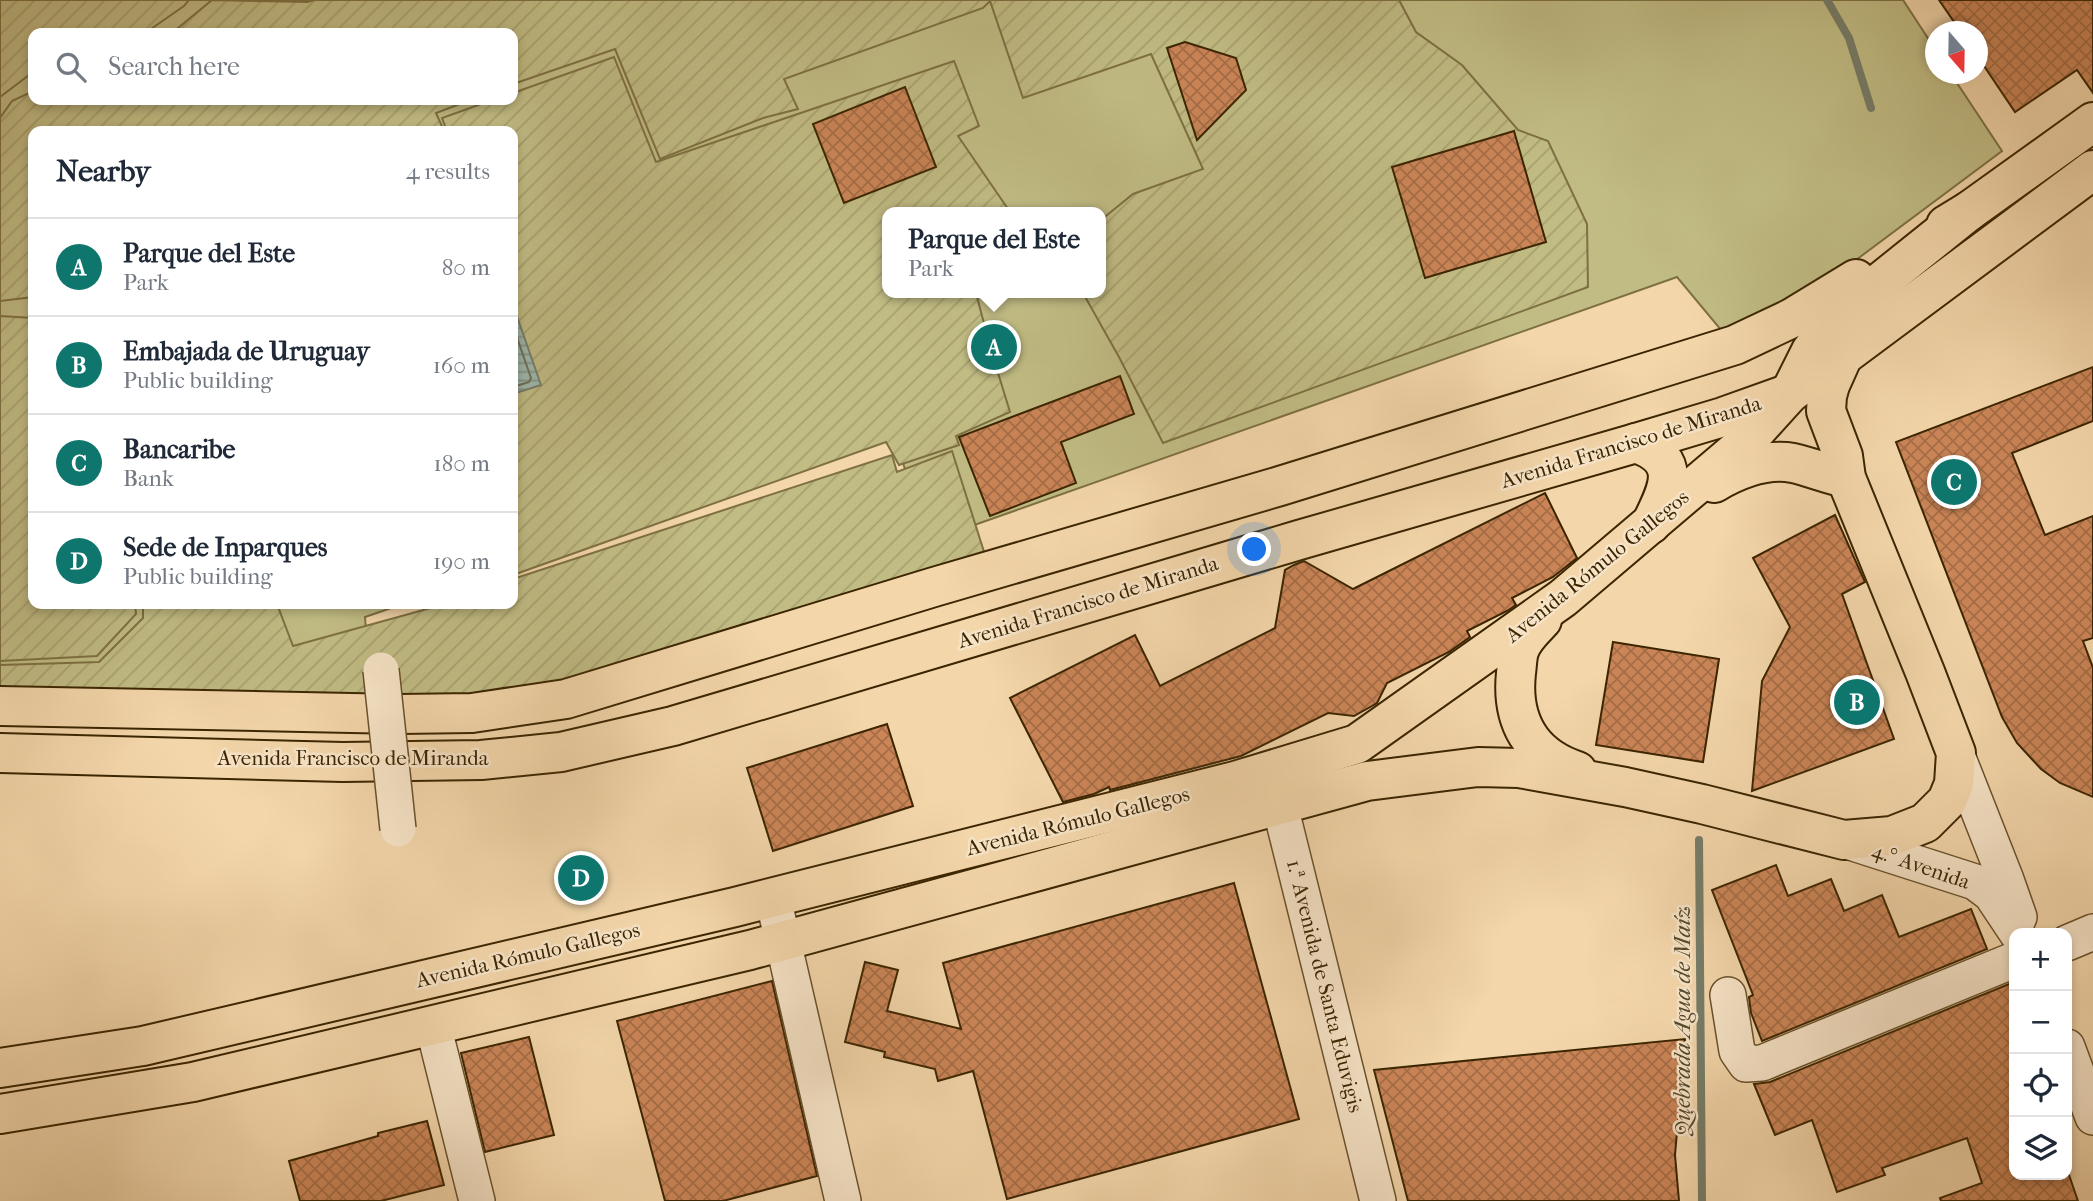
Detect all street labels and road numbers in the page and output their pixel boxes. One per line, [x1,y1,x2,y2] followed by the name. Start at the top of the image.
[1497,391,1764,493] street label: Avenida Francisco de Miranda
[1500,484,1694,648] street label: Avenida Rómulo Gallegos
[954,551,1221,653] street label: Avenida Francisco de Miranda
[217,746,489,770] street label: Avenida Francisco de Miranda
[963,782,1192,861] street label: Avenida Rómulo Gallegos
[1869,838,1973,894] street label: 4.° Avenida
[1282,857,1368,1115] street label: 1.ª Avenida de Santa Eduvigis
[413,917,642,993] street label: Avenida Rómulo Gallegos

